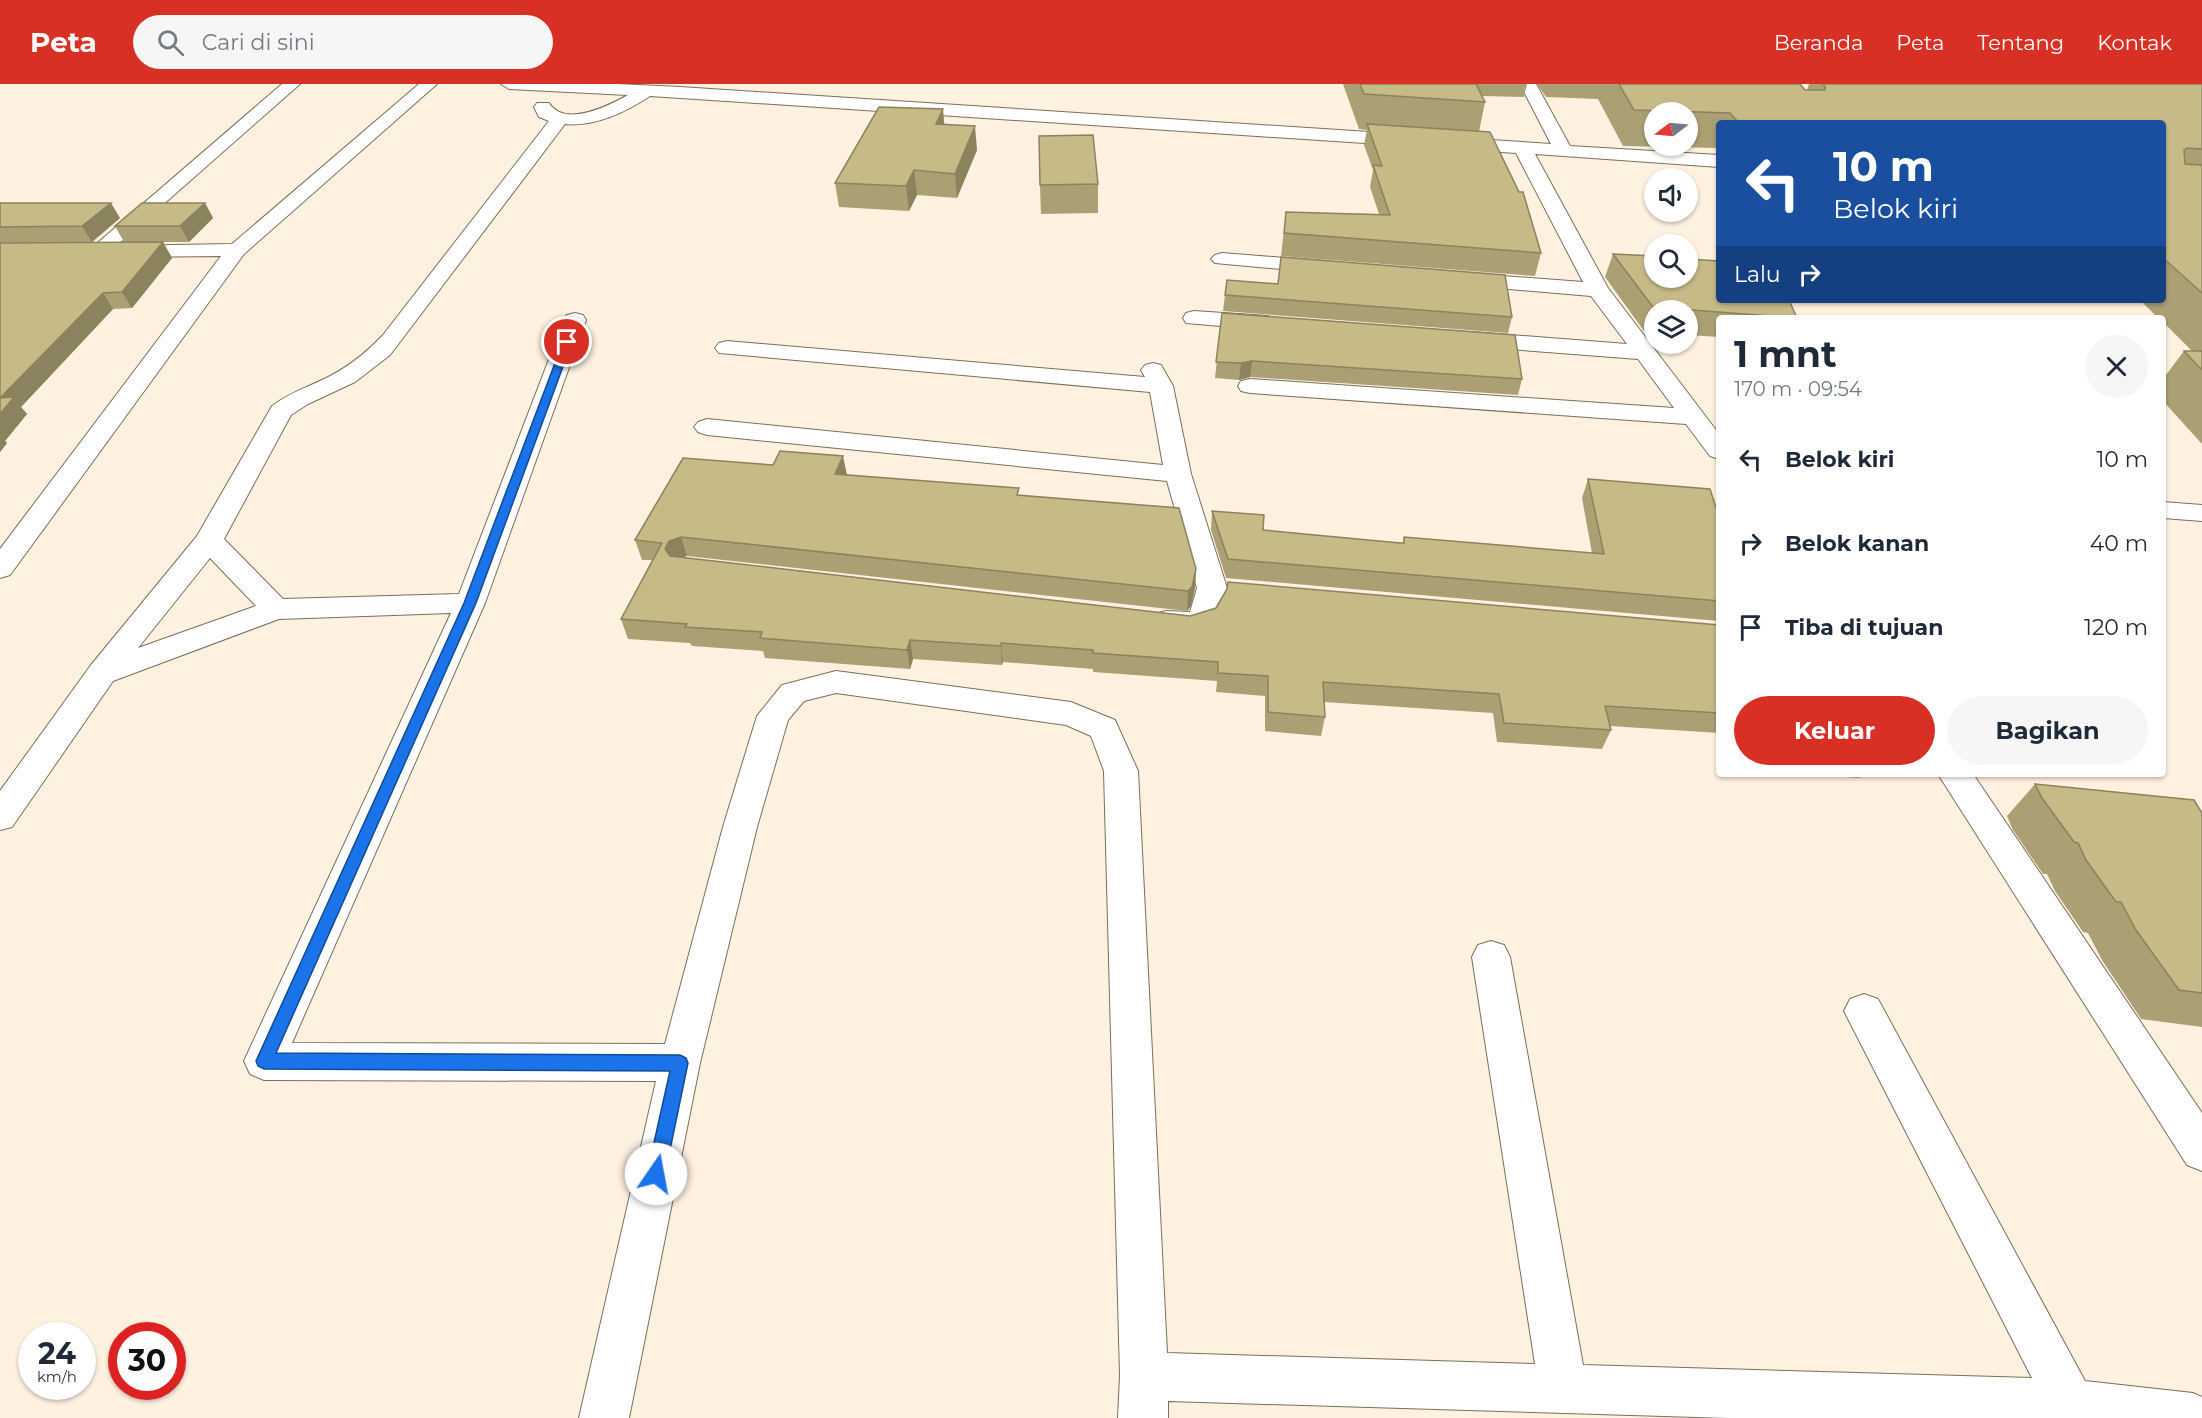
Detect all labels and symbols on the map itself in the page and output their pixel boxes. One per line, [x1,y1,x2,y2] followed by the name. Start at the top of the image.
[1644,102,1698,156] north arrow
[541,316,592,367] pin
[624,1142,688,1206] position arrow
[108,1322,186,1400] speed limit sign: 30

